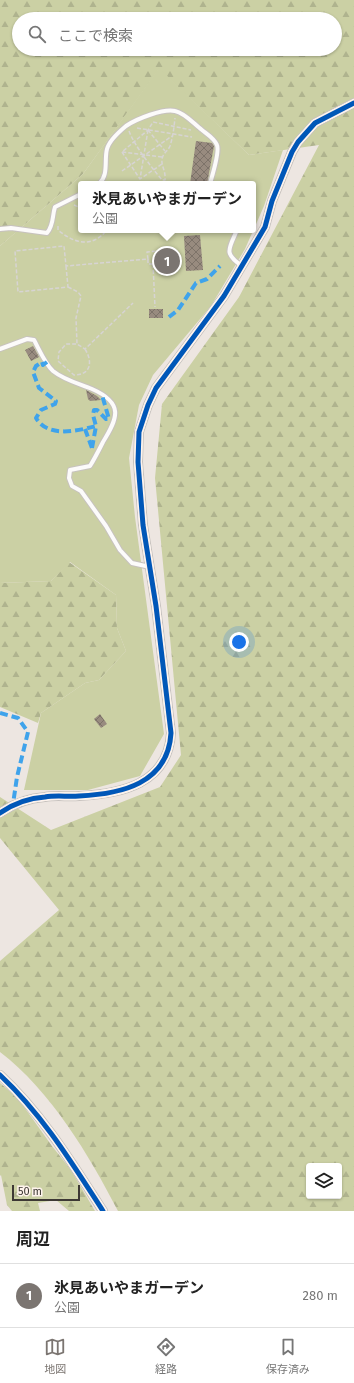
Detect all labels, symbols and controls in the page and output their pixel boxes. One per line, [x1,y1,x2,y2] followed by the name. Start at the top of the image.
[12,12,342,56] search box
[26,23,48,45] icon: search
[58,27,133,45] text: ここで検索
[78,181,256,233] popup
[92,190,242,208] text: 氷見あいやまガーデン
[92,211,118,226] text: 公園
[154,246,180,276] pin: 1
[229,632,249,652] your location
[306,1163,342,1199] map controls
[306,1163,342,1199] button: layers
[12,1183,80,1202] scale bar
[18,1185,42,1198] text: 50 m
[16,1229,50,1250] text: 周辺
[54,1279,204,1297] text: 氷見あいやまガーデン
[26,1288,32,1303] text: 1
[303,1288,338,1303] text: 280 m
[54,1300,80,1315] text: 公園
[44,1336,66,1376] tab: 地図
[155,1336,177,1376] tab: 経路
[266,1336,310,1376] tab: 保存済み

